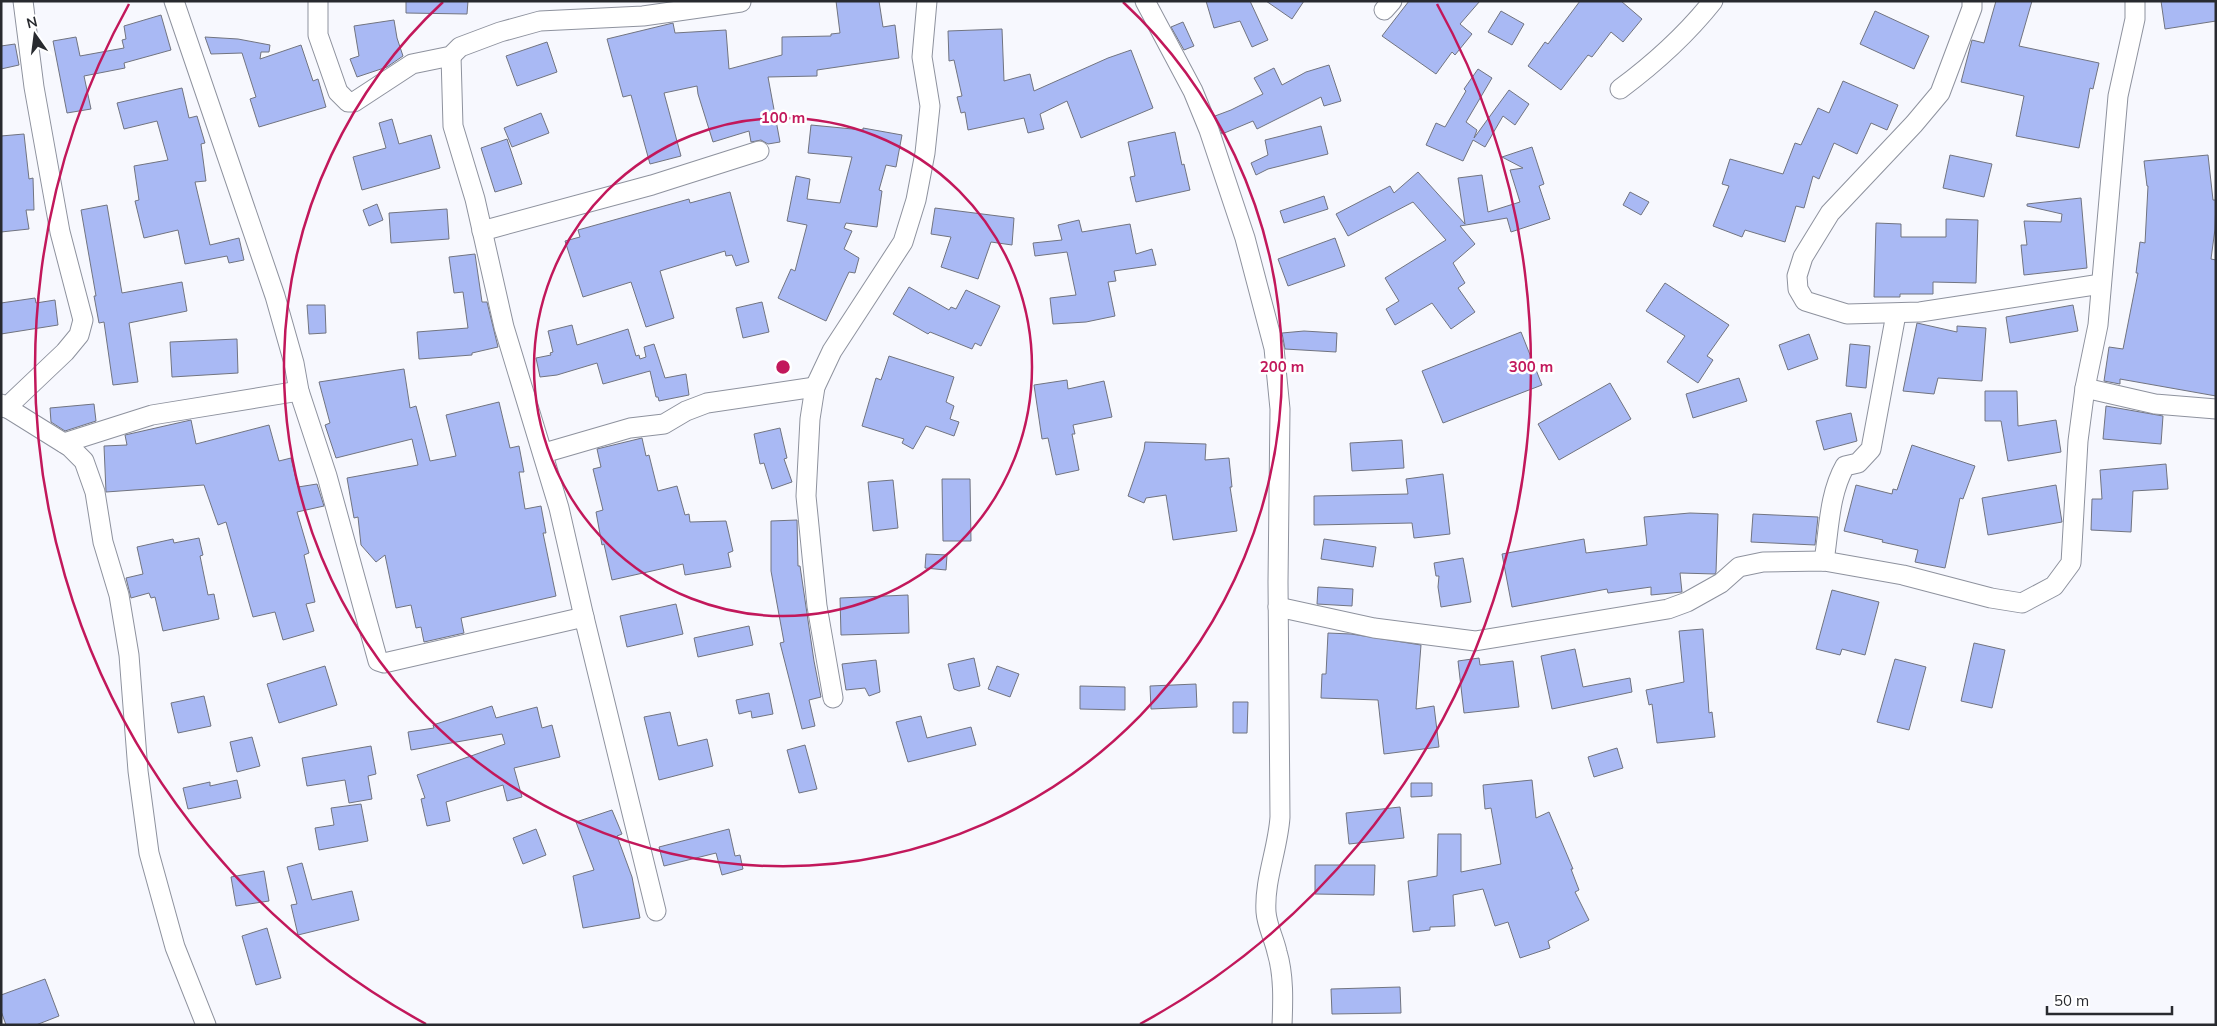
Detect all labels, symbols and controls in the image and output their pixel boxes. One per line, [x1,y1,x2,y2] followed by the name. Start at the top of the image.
[10,10,60,60] north arrow
[25,12,39,32] text: N
[761,108,805,127] text: 100 m
[1260,357,1304,376] text: 200 m
[1509,357,1553,376] text: 300 m
[774,358,792,376] centre of rings
[2047,984,2172,1016] scale bar
[2054,991,2089,1010] text: 50 m

